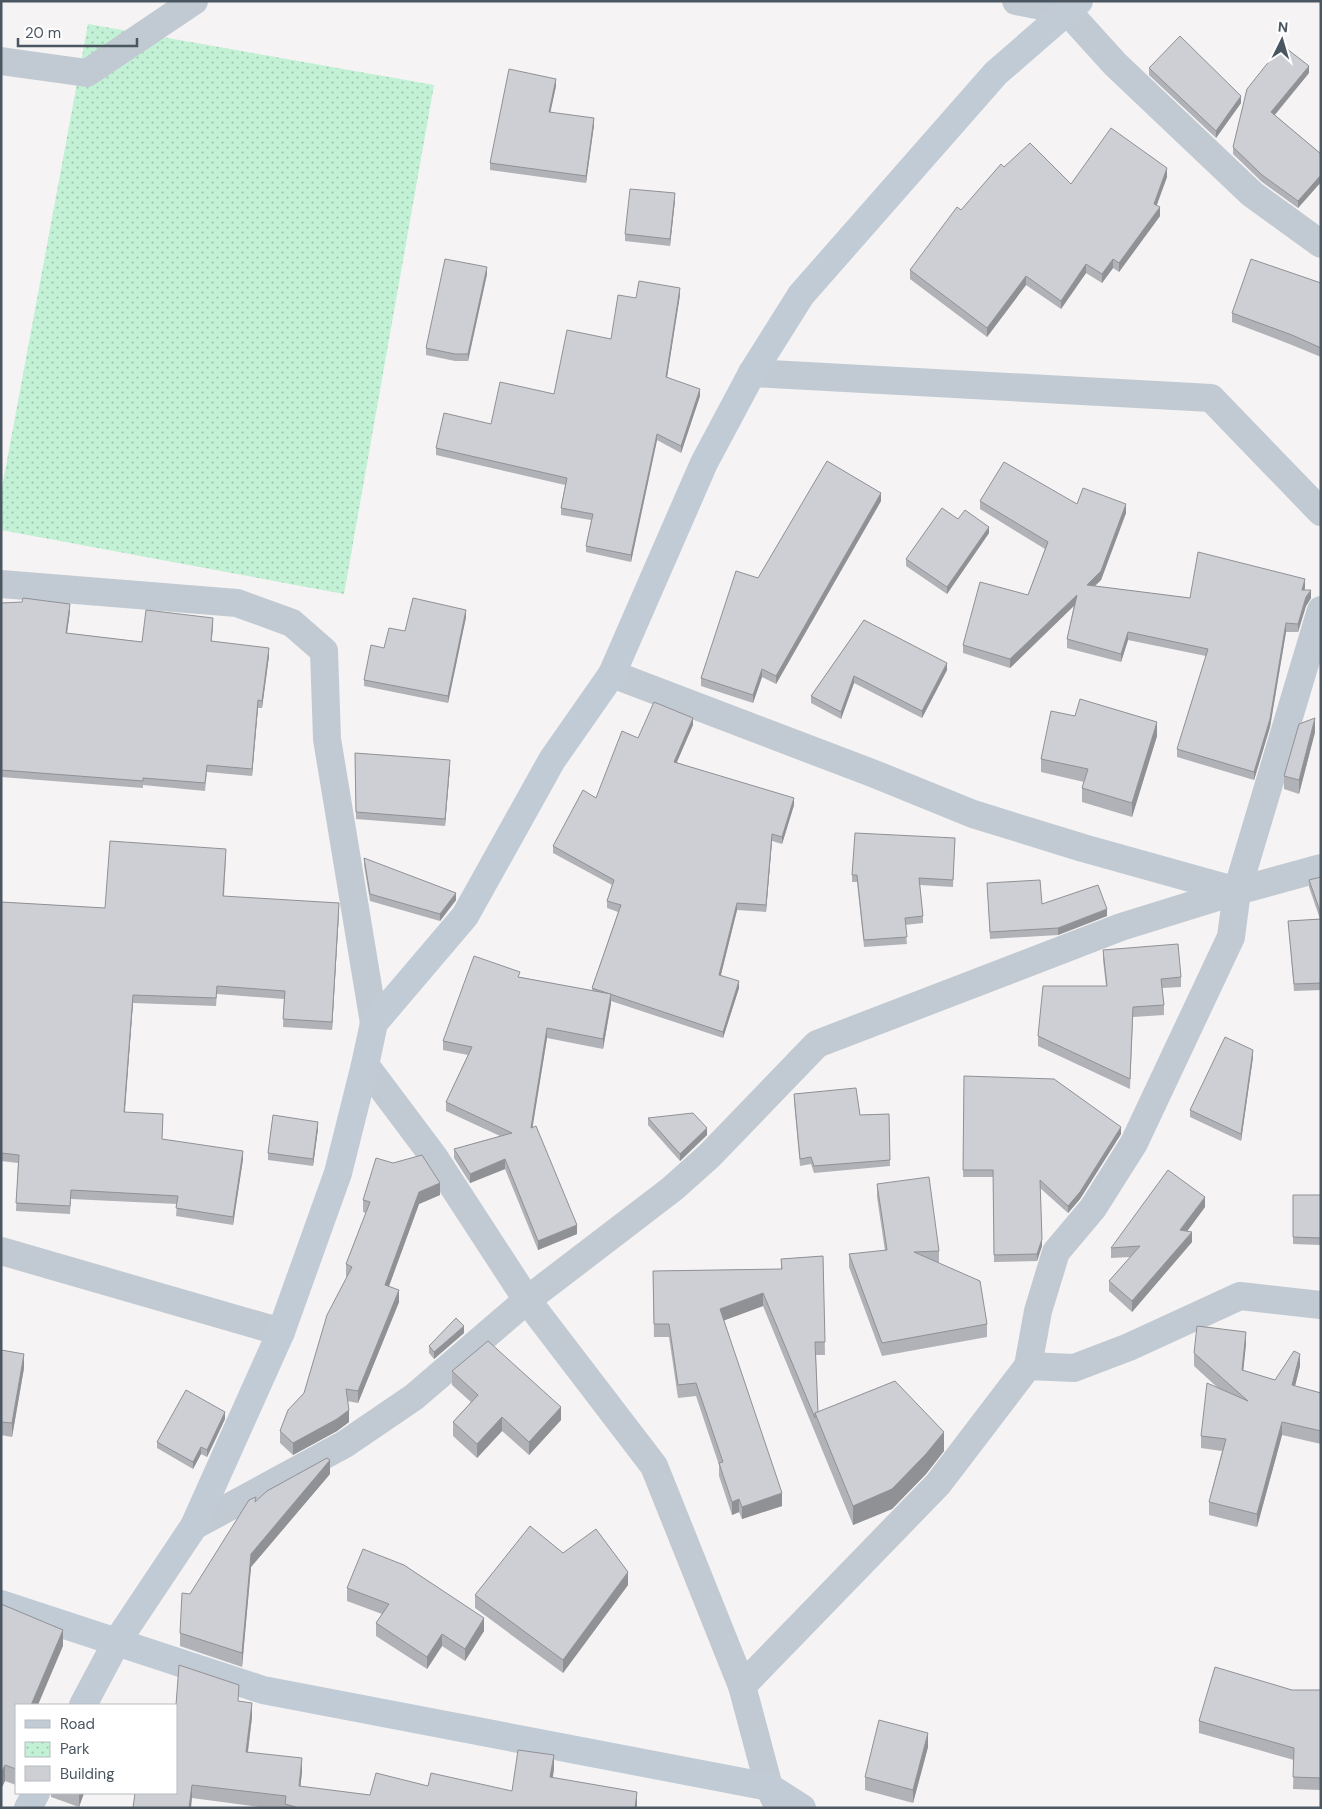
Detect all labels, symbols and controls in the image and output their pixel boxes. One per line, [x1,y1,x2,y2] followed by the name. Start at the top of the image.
[18,15,136,47] scale bar
[1257,15,1307,65] north arrow
[1277,18,1289,36] text: N
[25,23,61,43] text: 20 m
[15,1704,178,1794] legend
[60,1714,95,1734] text: Road
[60,1739,90,1759] text: Park
[60,1764,115,1784] text: Building

